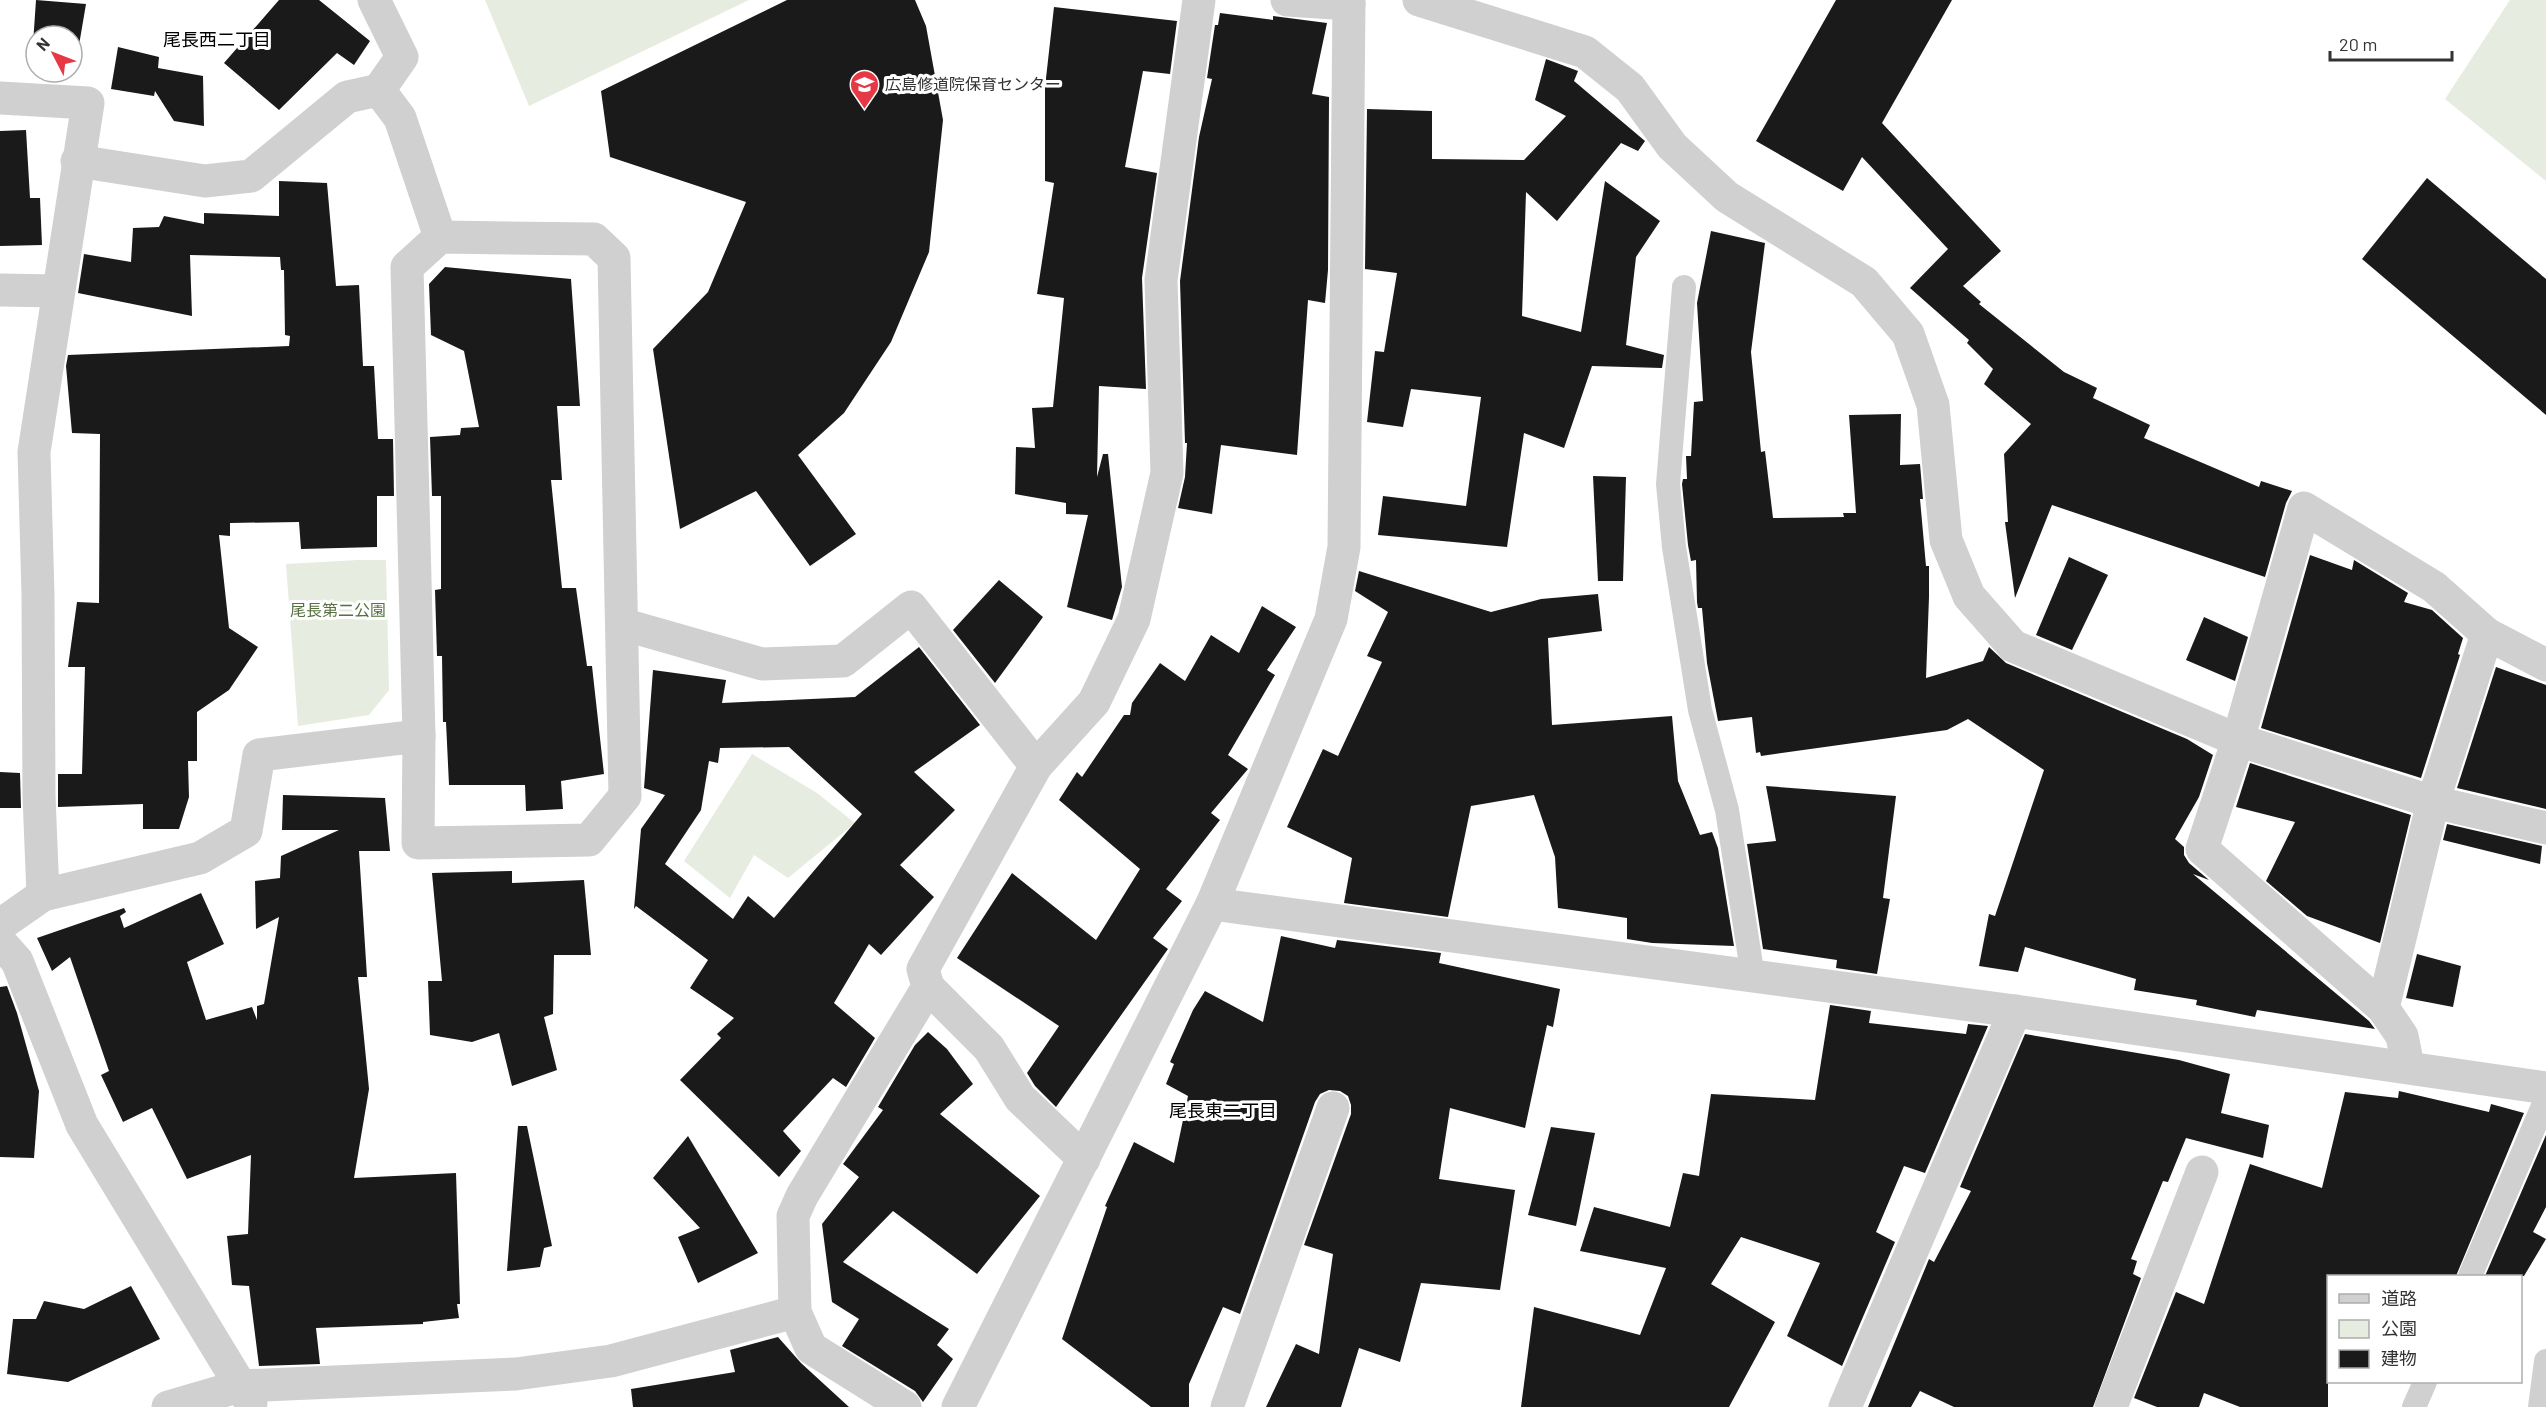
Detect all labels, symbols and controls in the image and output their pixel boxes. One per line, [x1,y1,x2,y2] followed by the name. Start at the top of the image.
[24,24,84,84] north arrow
[2330,24,2452,62] scale bar
[163,28,271,50] district label: 尾長西二丁目
[32,33,53,54] text: N
[2339,33,2377,55] text: 20 m
[848,68,880,110] school or university icon: 広島修道院保育センター
[885,74,1061,93] place label: 広島修道院保育センター
[290,600,386,619] park label: 尾長第二公園
[1169,1099,1277,1121] district label: 尾長東二丁目
[2327,1275,2522,1383] legend
[2381,1287,2417,1309] text: 道路
[2381,1317,2417,1339] text: 公園
[2381,1347,2417,1369] text: 建物

